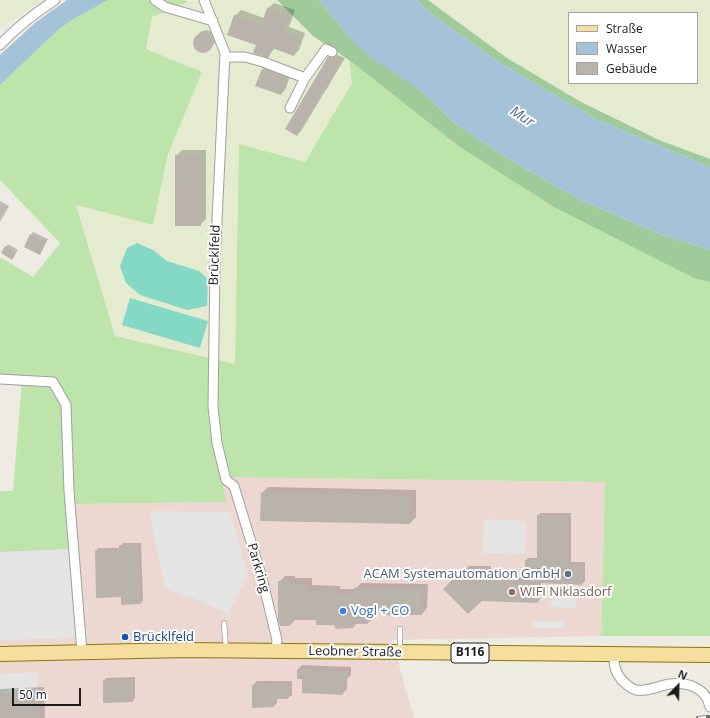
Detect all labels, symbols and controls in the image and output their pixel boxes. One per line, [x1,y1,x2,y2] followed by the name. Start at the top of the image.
[568,12,698,84] legend
[606,20,643,37] text: Straße
[606,40,647,57] text: Wasser
[606,60,657,77] text: Gebäude
[507,103,537,131] water label: Mur
[206,224,224,286] street label: Brücklfeld
[243,541,273,595] street label: Parkring
[363,566,560,582] place label: ACAM Systemautomation GmbH
[563,569,573,579] marker: ACAM Systemautomation GmbH
[520,584,611,600] place label: WIFI Niklasdorf
[507,587,517,597] marker: WIFI Niklasdorf
[351,603,409,619] place label: Vogl + CO
[338,606,348,616] marker: Vogl + CO
[133,629,194,645] place label: Brücklfeld
[120,632,130,642] marker: Brücklfeld
[308,643,402,661] street label: Leobner Straße
[451,643,489,663] road number: B116
[658,666,698,706] north arrow
[676,666,690,683] text: N
[14,680,83,706] scale bar
[19,686,47,703] text: 50 m

